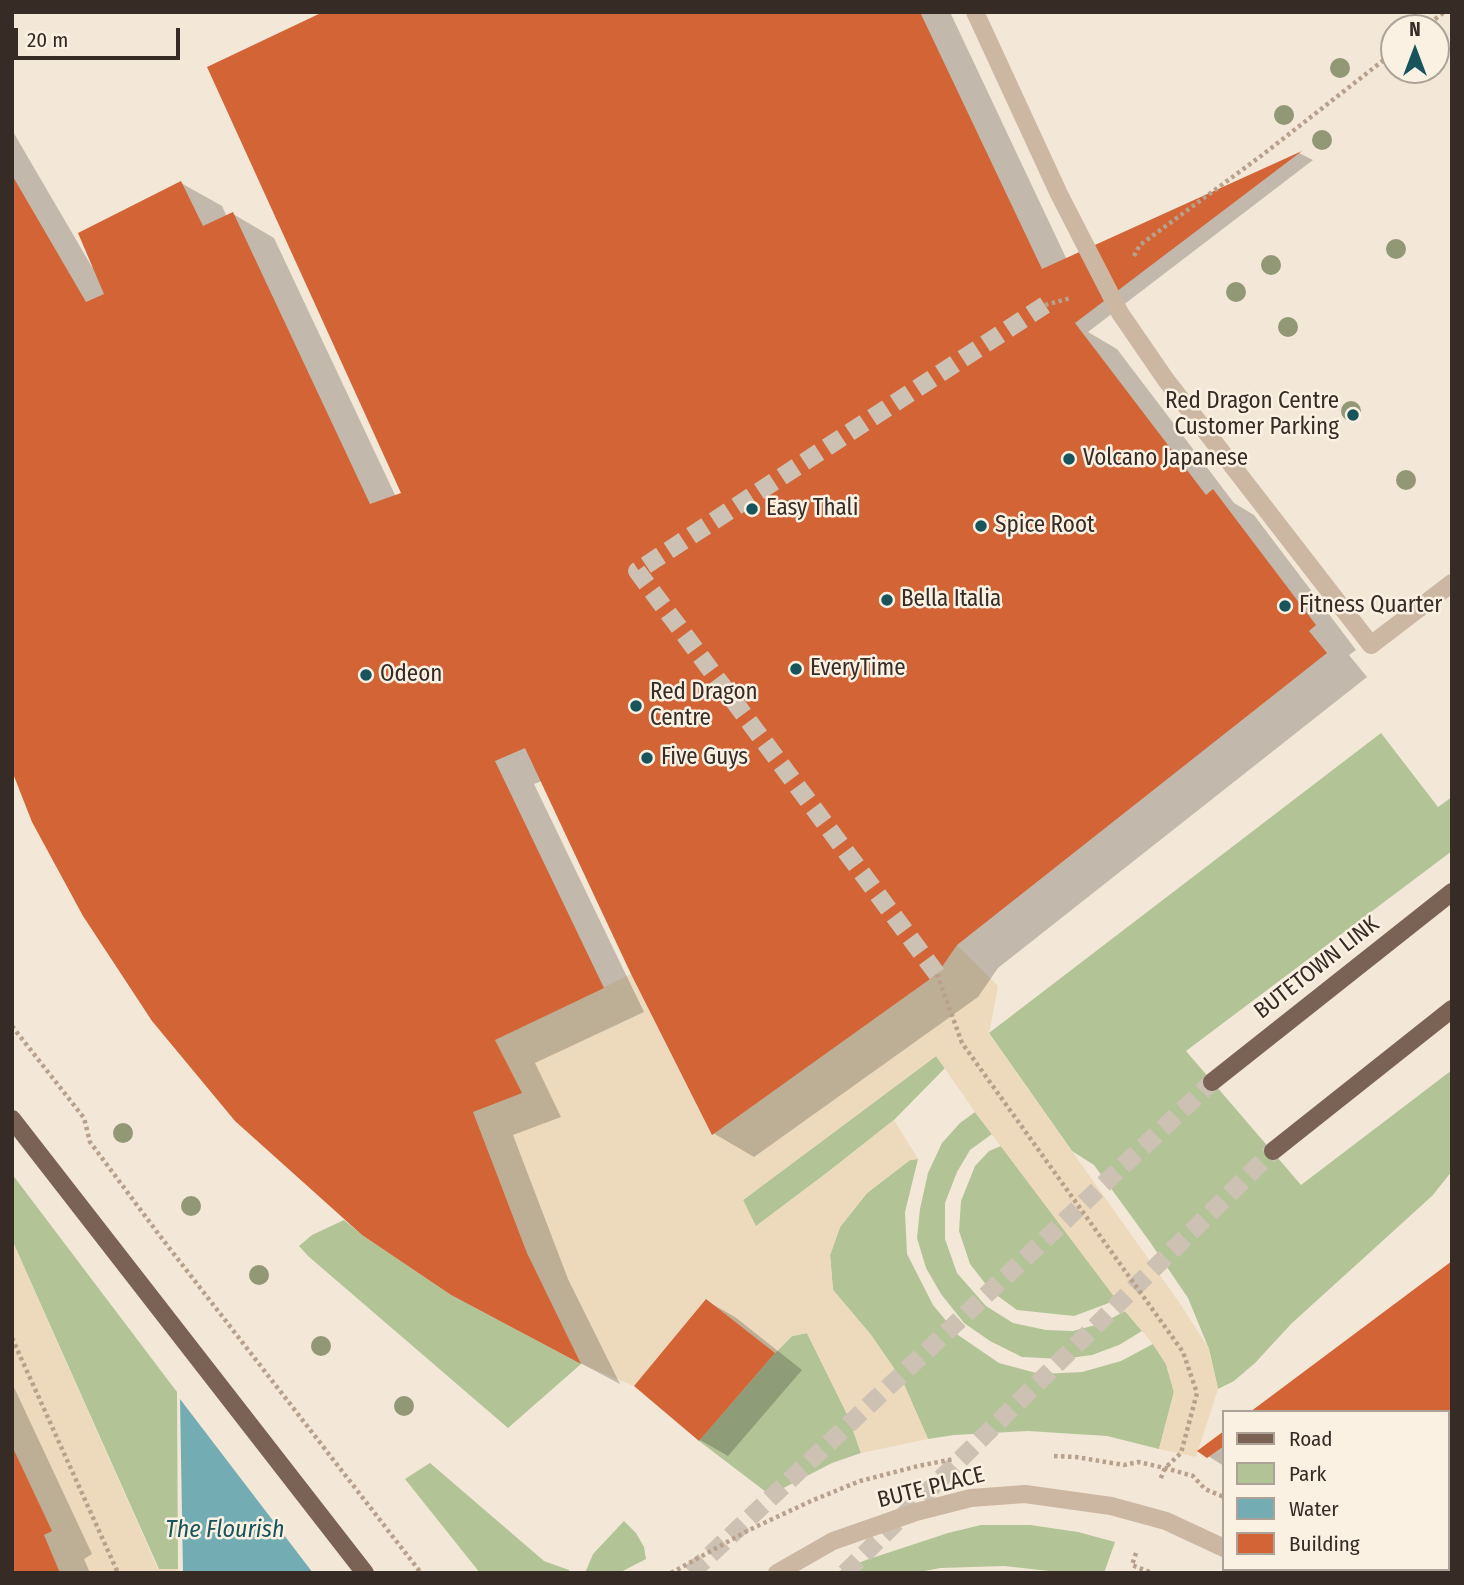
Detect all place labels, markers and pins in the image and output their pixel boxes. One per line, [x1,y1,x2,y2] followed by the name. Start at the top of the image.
[1165,388,1339,442] place label: Red Dragon Centre Customer Parking
[1345,407,1361,423] marker: Red Dragon Centre Customer Parking
[1083,445,1248,473] place label: Volcano Japanese
[1061,451,1077,467] marker: Volcano Japanese
[766,495,858,523] place label: Easy Thali
[744,501,760,517] marker: Easy Thali
[995,512,1095,540] place label: Spice Root
[973,518,989,534] marker: Spice Root
[901,586,1001,614] place label: Bella Italia
[879,592,895,608] marker: Bella Italia
[1299,592,1442,620] place label: Fitness Quarter
[1277,598,1293,614] marker: Fitness Quarter
[810,655,906,683] place label: EveryTime
[380,661,442,689] place label: Odeon
[788,661,804,677] marker: EveryTime
[358,667,374,683] marker: Odeon
[650,679,758,733] place label: Red Dragon Centre
[628,698,644,714] marker: Red Dragon Centre
[661,744,748,772] place label: Five Guys
[639,750,655,766] marker: Five Guys

